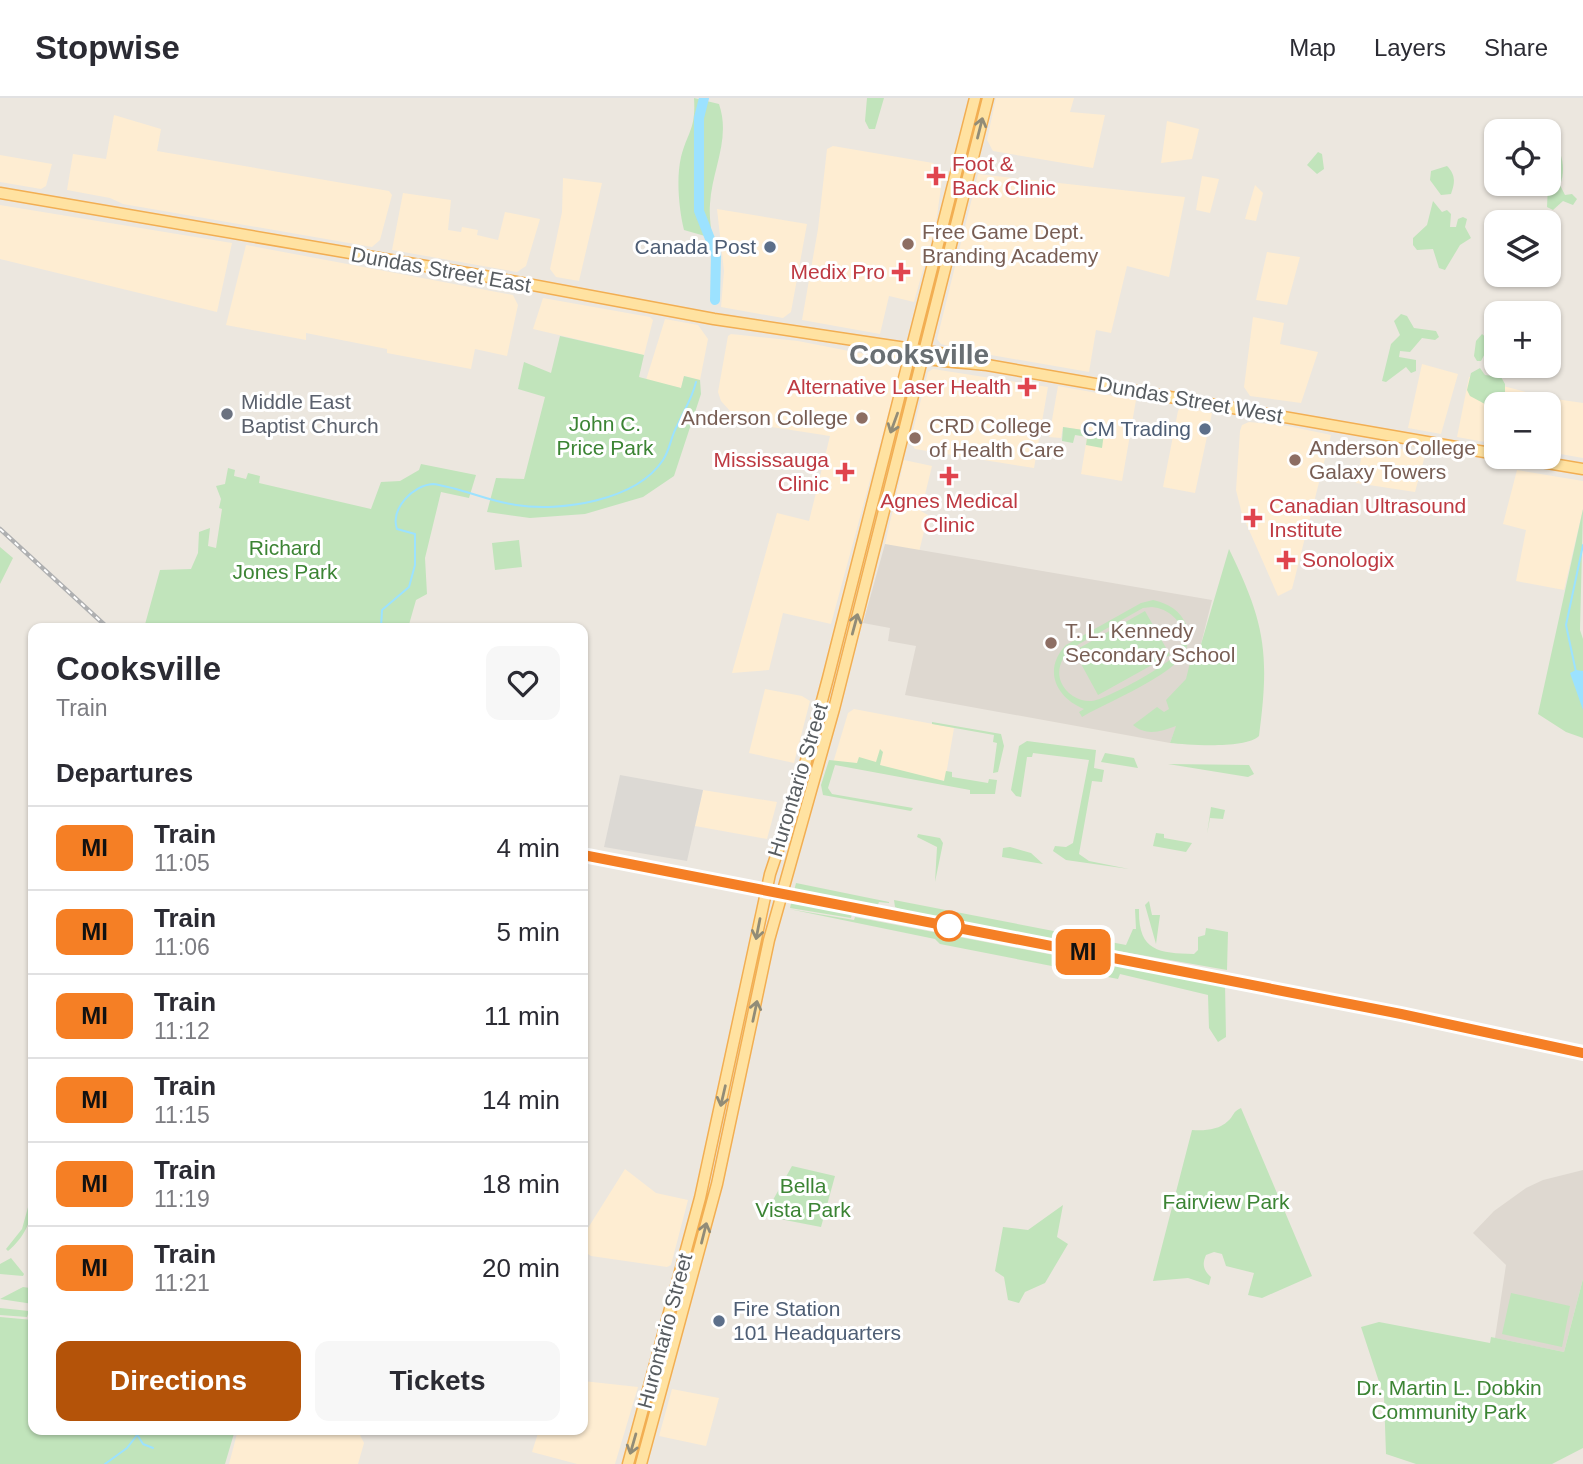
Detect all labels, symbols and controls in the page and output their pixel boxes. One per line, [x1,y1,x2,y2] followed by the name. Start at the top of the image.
[35,29,180,66] text: Stopwise
[1289,34,1336,61] text: Map
[1374,34,1446,61] text: Layers
[1484,34,1548,61] text: Share
[974,117,987,140] one-way arrow
[1484,119,1561,469] map controls
[1484,119,1561,196] button: locate
[952,152,1056,199] place label: Foot & Back Clinic
[926,166,946,186] marker: Foot & Back Clinic
[1484,210,1561,287] button: layers
[922,220,1099,267] place label: Free Game Dept. Branding Academy
[635,235,756,258] place label: Canada Post
[900,236,916,252] marker: Free Game Dept. Branding Academy
[762,239,778,255] marker: Canada Post
[349,242,533,297] street label: Dundas Street East
[790,260,885,283] place label: Medix Pro
[891,262,911,282] marker: Medix Pro
[1484,301,1561,378] button: +
[849,339,989,370] district label: Cooksville
[1096,372,1285,427] street label: Dundas Street West
[787,375,1011,398] place label: Alternative Laser Health
[1017,377,1037,397] marker: Alternative Laser Health
[241,390,379,437] place label: Middle East Baptist Church
[1484,392,1561,469] button: −
[219,406,235,422] marker: Middle East Baptist Church
[681,406,848,429] place label: Anderson College
[854,410,870,426] marker: Anderson College
[557,412,654,459] park label: John C. Price Park
[886,412,899,434] one-way arrow
[929,414,1064,461] place label: CRD College of Health Care
[1082,417,1191,440] place label: CM Trading
[1197,421,1213,437] marker: CM Trading
[907,430,923,446] marker: CRD College of Health Care
[1309,436,1476,483] place label: Anderson College Galaxy Towers
[713,448,829,495] place label: Mississauga Clinic
[1287,452,1303,468] marker: Anderson College Galaxy Towers
[835,462,855,482] marker: Mississauga Clinic
[939,466,959,486] marker: Agnes Medical Clinic
[880,489,1018,536] place label: Agnes Medical Clinic
[1269,494,1466,541] place label: Canadian Ultrasound Institute
[1243,508,1263,528] marker: Canadian Ultrasound Institute
[232,536,338,583] park label: Richard Jones Park
[1302,548,1395,571] place label: Sonologix
[1276,550,1296,570] marker: Sonologix
[849,613,862,636] one-way arrow
[1065,619,1235,666] place label: T. L. Kennedy Secondary School
[1043,635,1059,651] marker: T. L. Kennedy Secondary School
[486,646,560,720] button: heart
[56,650,221,687] text: Cooksville
[56,695,108,721] text: Train
[763,700,832,860] street label: Hurontario Street
[56,758,193,788] text: Departures
[154,819,216,849] text: Train
[496,833,560,863] text: 4 min
[81,834,108,861] text: MI
[154,850,210,876] text: 11:05
[154,903,216,933] text: Train
[934,911,964,941] unlabelled marker
[496,917,560,947] text: 5 min
[751,917,764,939] one-way arrow
[81,918,108,945] text: MI
[1052,929,1114,975] line badge: MI
[154,934,210,960] text: 11:06
[1070,938,1096,965] text: MI
[154,987,216,1017] text: Train
[748,1000,762,1023] one-way arrow
[484,1001,560,1031] text: 11 min
[81,1002,108,1029] text: MI
[154,1018,210,1044] text: 11:12
[154,1071,216,1101] text: Train
[716,1084,730,1107] one-way arrow
[482,1085,560,1115] text: 14 min
[81,1086,108,1113] text: MI
[154,1102,210,1128] text: 11:15
[154,1155,216,1185] text: Train
[482,1169,560,1199] text: 18 min
[81,1170,108,1197] text: MI
[755,1174,851,1221] park label: Bella Vista Park
[154,1186,210,1212] text: 11:19
[1162,1190,1290,1213] park label: Fairview Park
[698,1222,711,1245] one-way arrow
[154,1239,216,1269] text: Train
[633,1251,696,1411] street label: Hurontario Street
[482,1253,560,1283] text: 20 min
[81,1254,108,1281] text: MI
[154,1270,210,1296] text: 11:21
[733,1297,901,1344] place label: Fire Station 101 Headquarters
[711,1313,727,1329] marker: Fire Station 101 Headquarters
[56,1341,301,1421] button: Directions
[315,1341,560,1421] button: Tickets
[1356,1376,1542,1423] park label: Dr. Martin L. Dobkin Community Park
[626,1433,639,1455] one-way arrow

